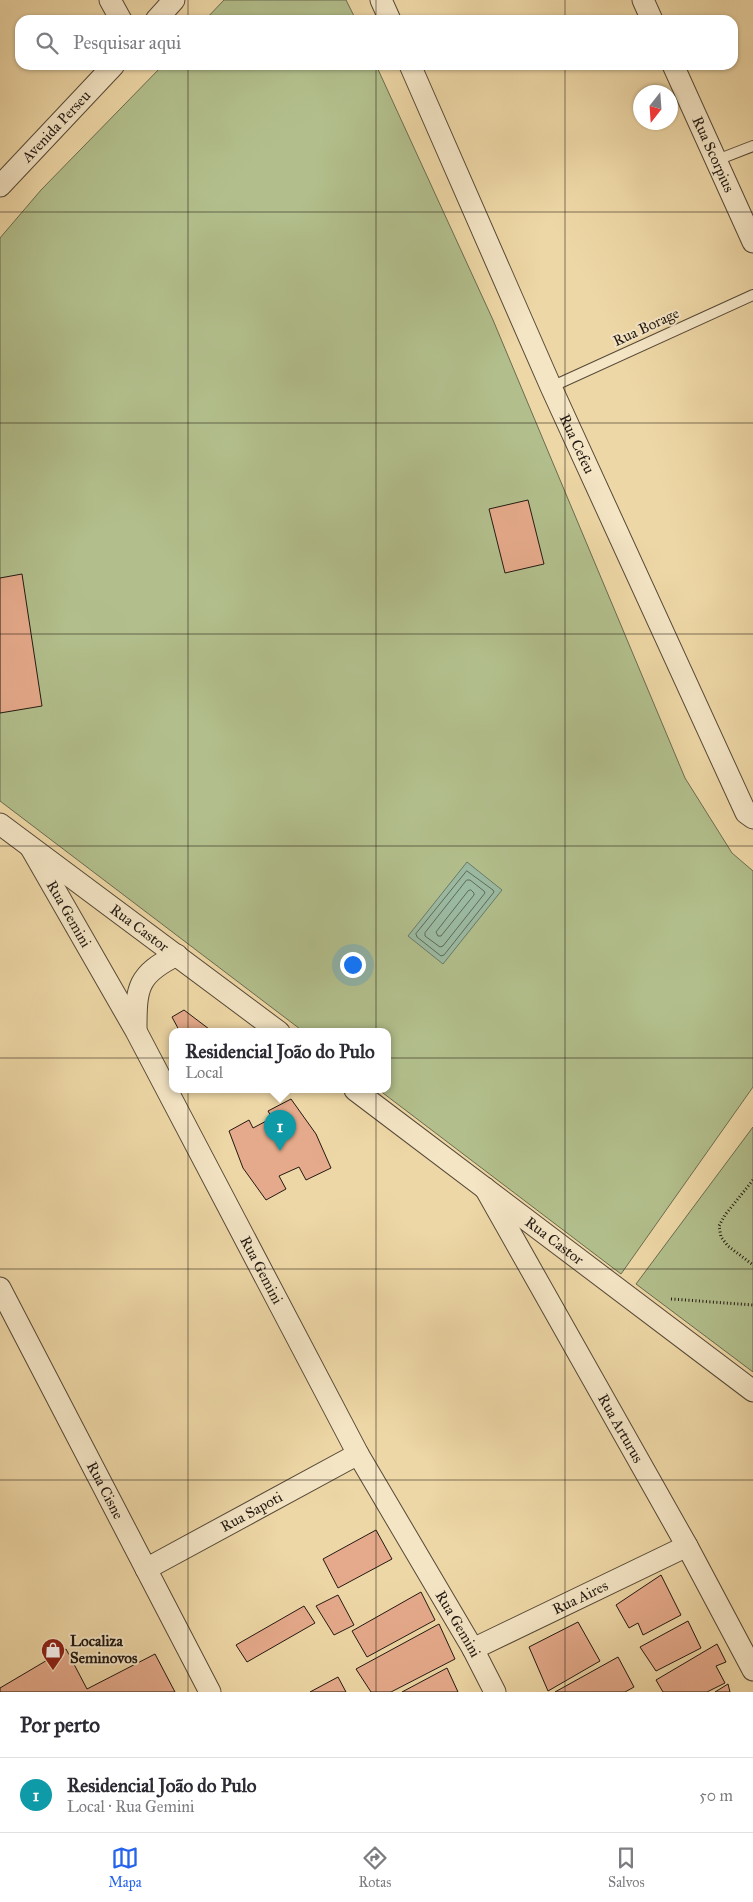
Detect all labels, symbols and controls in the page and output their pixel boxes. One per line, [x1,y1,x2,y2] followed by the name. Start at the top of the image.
[15,15,738,70] search box
[33,29,61,57] icon: search
[73,31,181,54] text: Pesquisar aqui
[633,85,678,130] north arrow
[17,87,94,167] street label: Avenida Perseu
[688,114,738,195] street label: Rua Scorpius
[610,304,682,350] street label: Rua Borage
[556,411,598,477] street label: Rua Cefeu
[43,877,95,951] street label: Rua Gemini
[107,900,173,956] street label: Rua Castor
[340,952,366,978] your location
[169,1028,391,1093] popup
[185,1040,375,1063] text: Residencial João do Pulo
[185,1063,223,1082] text: Local
[264,1110,296,1151] pin: 1
[522,1213,587,1269] street label: Rua Castor
[236,1233,287,1307] street label: Rua Gemini
[594,1391,647,1466] street label: Rua Arturus
[83,1459,127,1522] street label: Rua Cisne
[217,1488,285,1536] street label: Rua Sapoti
[550,1576,611,1618] street label: Rua Aires
[432,1587,485,1660] street label: Rua Gemini
[70,1632,138,1667] place label: Localiza Seminovos
[40,1637,66,1671] shop icon: Localiza Seminovos
[20,1712,100,1738] text: Por perto
[67,1774,256,1797] text: Residencial João do Pulo
[33,1786,39,1805] text: 1
[699,1786,733,1805] text: 50 m
[67,1797,194,1816] text: Local · Rua Gemini
[108,1844,142,1891] tab: Mapa
[358,1844,391,1891] tab: Rotas
[608,1844,645,1891] tab: Salvos

